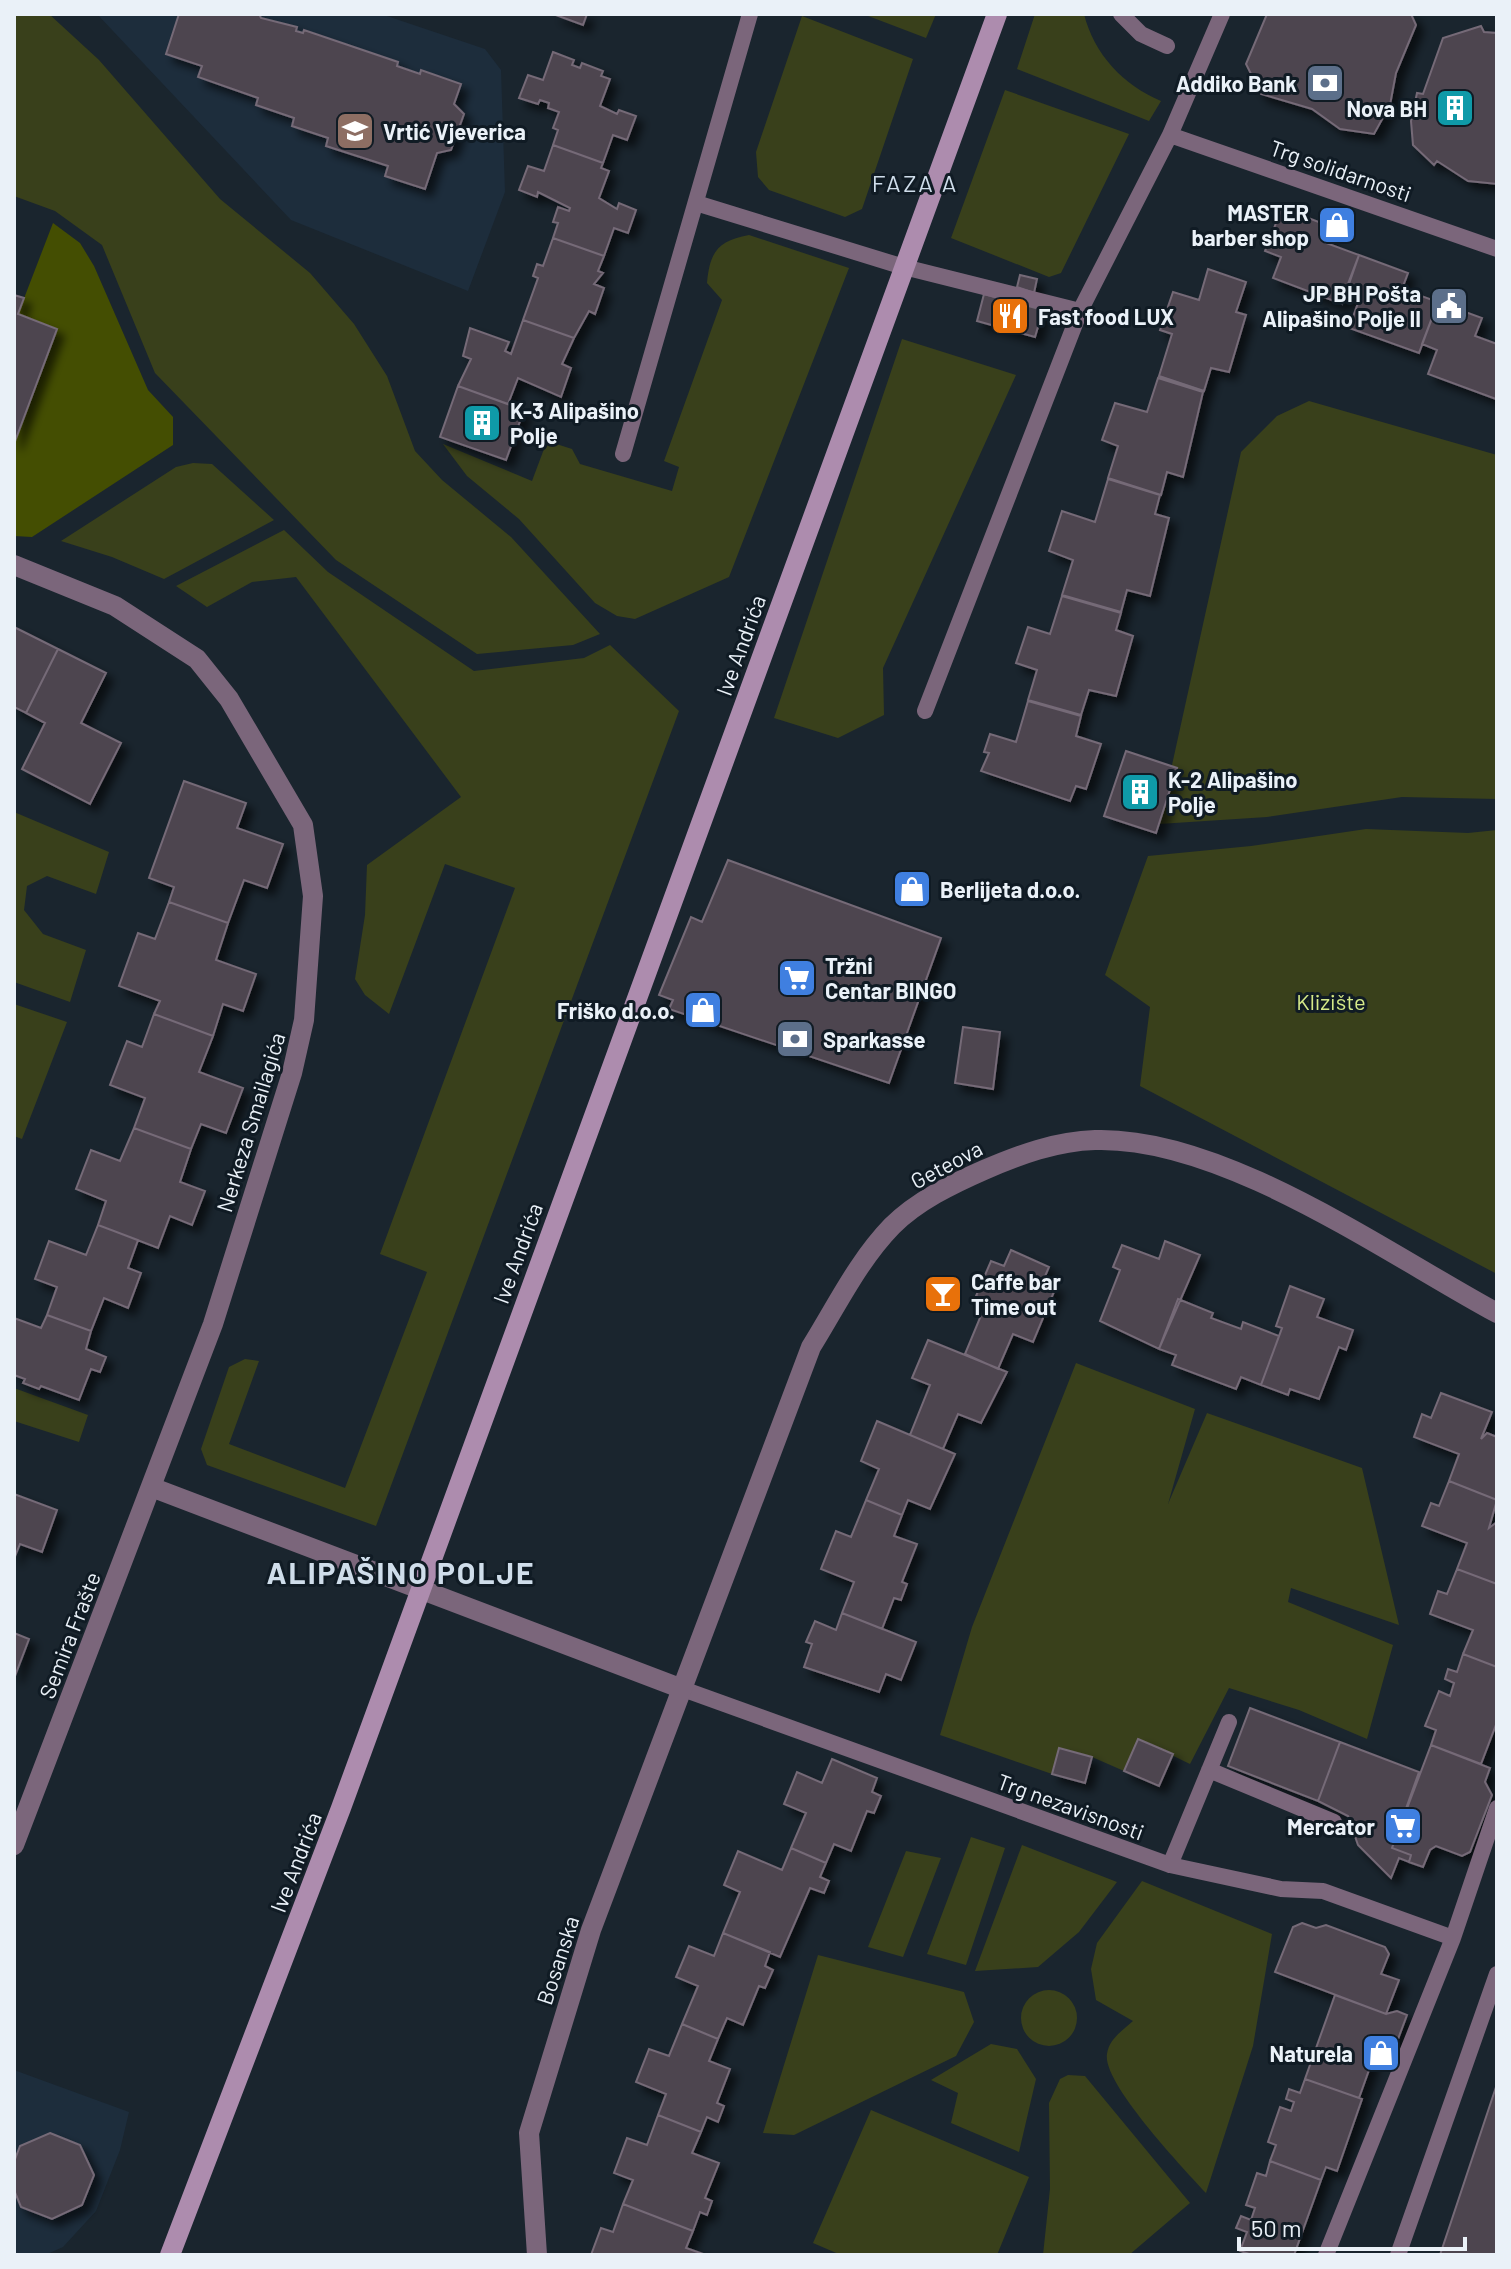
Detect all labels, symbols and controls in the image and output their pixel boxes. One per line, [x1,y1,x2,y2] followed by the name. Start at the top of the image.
[1304,62,1346,104] bank icon: Addiko Bank
[1176,70,1297,96] place label: Addiko Bank
[1434,87,1476,129] building icon: Nova BH
[1346,95,1427,121] place label: Nova BH
[334,110,376,152] school or university icon: Vrtić Vjeverica
[383,118,526,144] place label: Vrtić Vjeverica
[1267,134,1415,206] street label: Trg solidarnosti
[872,168,958,197] district label: FAZA A
[1192,199,1309,250] place label: MASTER barber shop
[1316,204,1358,246] shop icon: MASTER barber shop
[1262,280,1421,331] place label: JP BH Pošta Alipašino Polje II
[1428,285,1470,327] public building icon: JP BH Pošta Alipašino Polje II
[989,295,1031,337] restaurant icon: Fast food LUX
[1038,303,1174,329] place label: Fast food LUX
[510,397,639,448] place label: K-3 Alipašino Polje
[461,402,503,444] building icon: K-3 Alipašino Polje
[710,591,770,699] street label: Ive Andrića
[1168,766,1297,817] place label: K-2 Alipašino Polje
[1119,771,1161,813] building icon: K-2 Alipašino Polje
[891,868,933,910] shop icon: Berlijeta d.o.o.
[940,876,1080,902] place label: Berlijeta d.o.o.
[825,952,956,1003] place label: Tržni Centar BINGO
[776,957,818,999] supermarket icon: Tržni Centar BINGO
[1296,988,1366,1014] park label: Klizište
[682,989,724,1031] shop icon: Friško d.o.o.
[557,997,675,1023] place label: Friško d.o.o.
[774,1018,816,1060] bank icon: Sparkasse
[823,1026,925,1052] place label: Sparkasse
[210,1029,290,1215] street label: Nerkeza Smailagića
[906,1134,986,1194] street label: Geteova
[487,1199,547,1307] street label: Ive Andrića
[971,1268,1062,1319] place label: Caffe bar Time out
[922,1273,964,1315] bar icon: Caffe bar Time out
[266,1554,536,1590] district label: ALIPAŠINO POLJE
[33,1568,105,1702] street label: Semira Frašte
[994,1767,1148,1845] street label: Trg nezavisnosti
[1382,1805,1424,1847] supermarket icon: Mercator
[264,1808,326,1916] street label: Ive Andrića
[1287,1813,1376,1839] place label: Mercator
[530,1912,584,2008] street label: Bosanska
[1360,2032,1402,2074] shop icon: Naturela
[1270,2040,1353,2066] place label: Naturela
[1239,2201,1465,2251] scale bar
[1251,2213,1302,2242] text: 50 m

